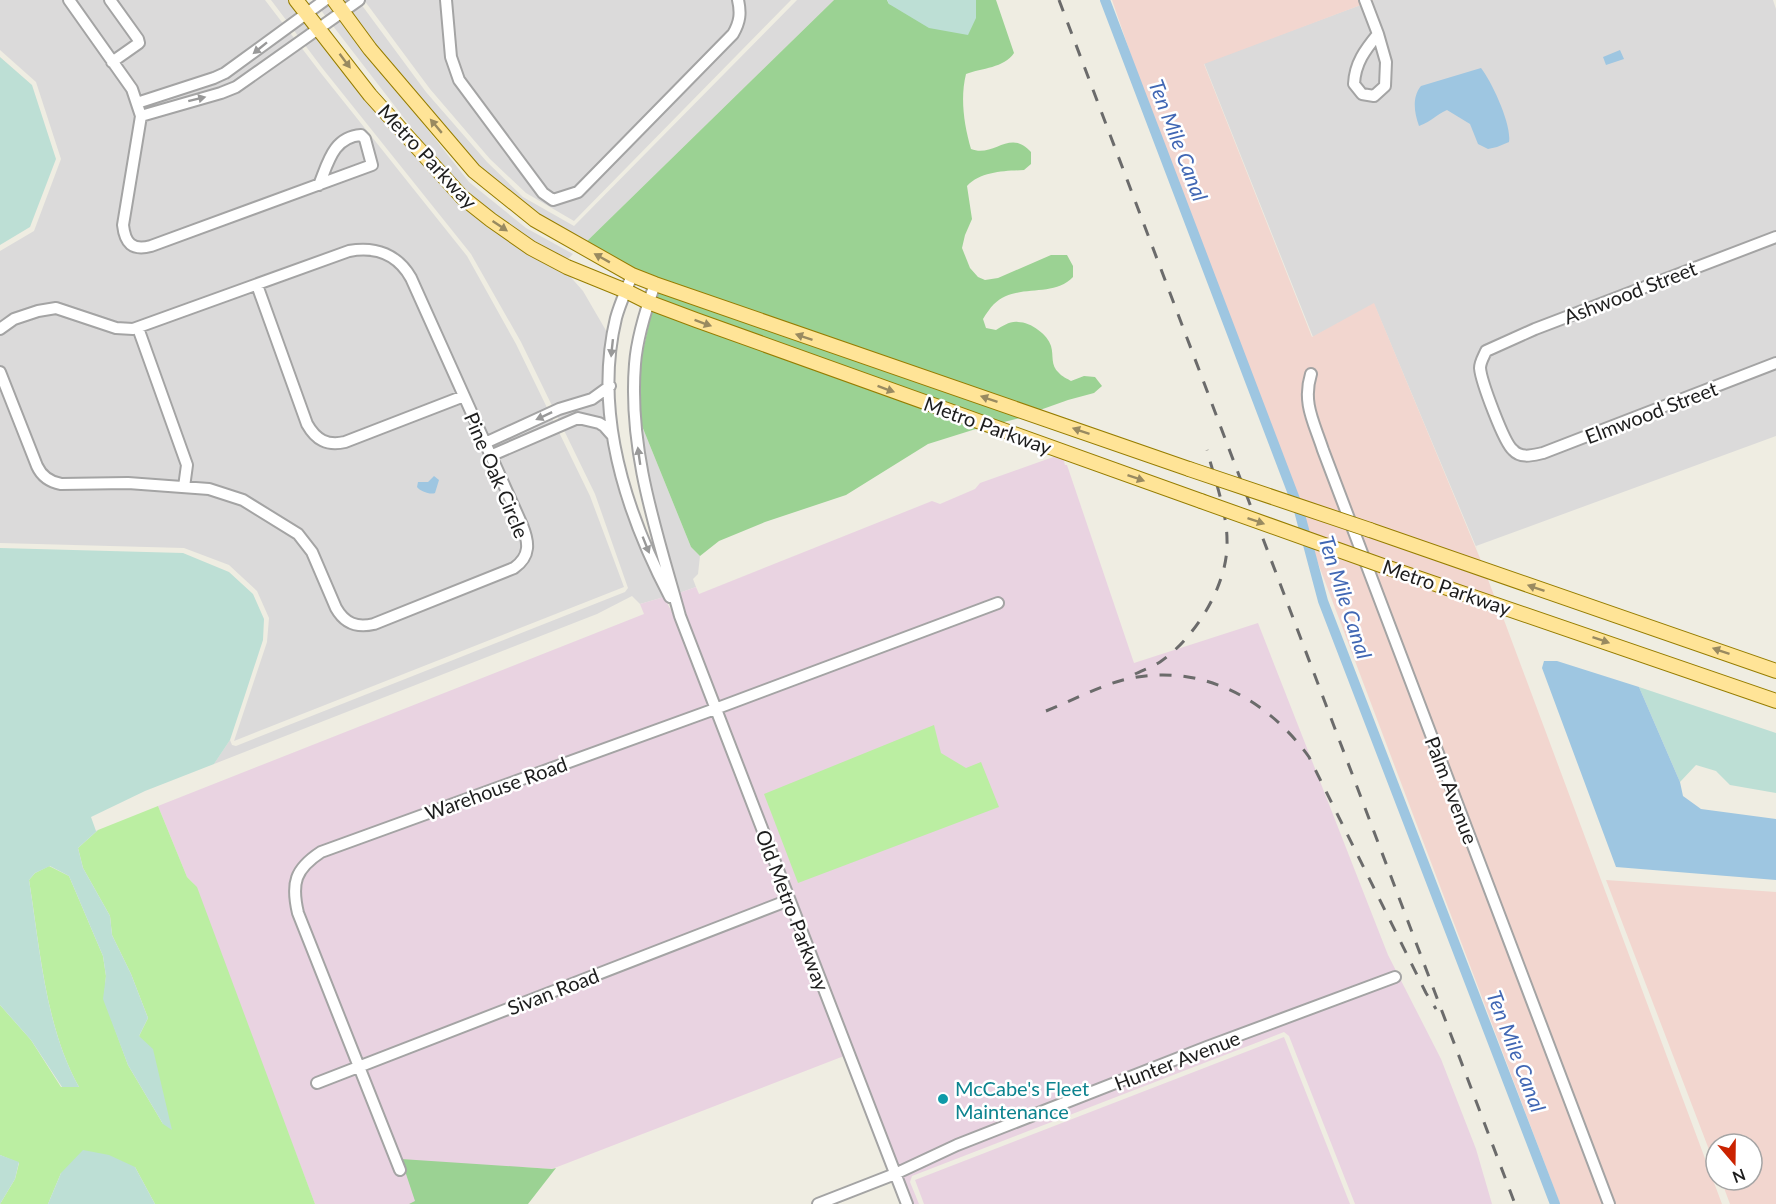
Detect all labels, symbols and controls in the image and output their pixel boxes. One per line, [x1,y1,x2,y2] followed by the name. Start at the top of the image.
[252,42,268,55] one-way arrow
[339,53,351,69] one-way arrow
[1144,76,1214,205] water label: Ten Mile Canal
[188,94,206,104] one-way arrow
[374,99,483,214] street label: Metro Parkway
[430,119,443,134] one-way arrow
[491,220,507,232] one-way arrow
[593,253,610,263] one-way arrow
[1560,256,1700,328] street label: Ashwood Street
[694,319,712,328] one-way arrow
[795,331,813,341] one-way arrow
[607,338,617,357] one-way arrow
[1581,376,1721,448] street label: Elmwood Street
[877,384,895,394] one-way arrow
[921,391,1056,459] street label: Metro Parkway
[980,394,998,403] one-way arrow
[460,408,534,542] street label: Pine Oak Circle
[536,411,553,420] one-way arrow
[1072,425,1090,435] one-way arrow
[635,446,644,465] one-way arrow
[1128,474,1146,484] one-way arrow
[1247,516,1265,526] one-way arrow
[1314,532,1378,662] water label: Ten Mile Canal
[642,536,651,554] one-way arrow
[1380,554,1515,620] street label: Metro Parkway
[1527,582,1545,592] one-way arrow
[1592,636,1610,646] one-way arrow
[1712,646,1730,656] one-way arrow
[1420,733,1484,847] street label: Palm Avenue
[422,751,570,825] street label: Warehouse Road
[751,826,835,995] street label: Old Metro Parkway
[504,963,602,1019] street label: Sivan Road
[1482,987,1552,1116] water label: Ten Mile Canal
[1111,1025,1243,1095] street label: Hunter Avenue
[955,1076,1089,1123] place label: McCabe's Fleet Maintenance
[936,1092,950,1106] marker: McCabe's Fleet Maintenance
[1704,1132,1764,1192] north arrow
[1730,1166,1748,1188] text: N

